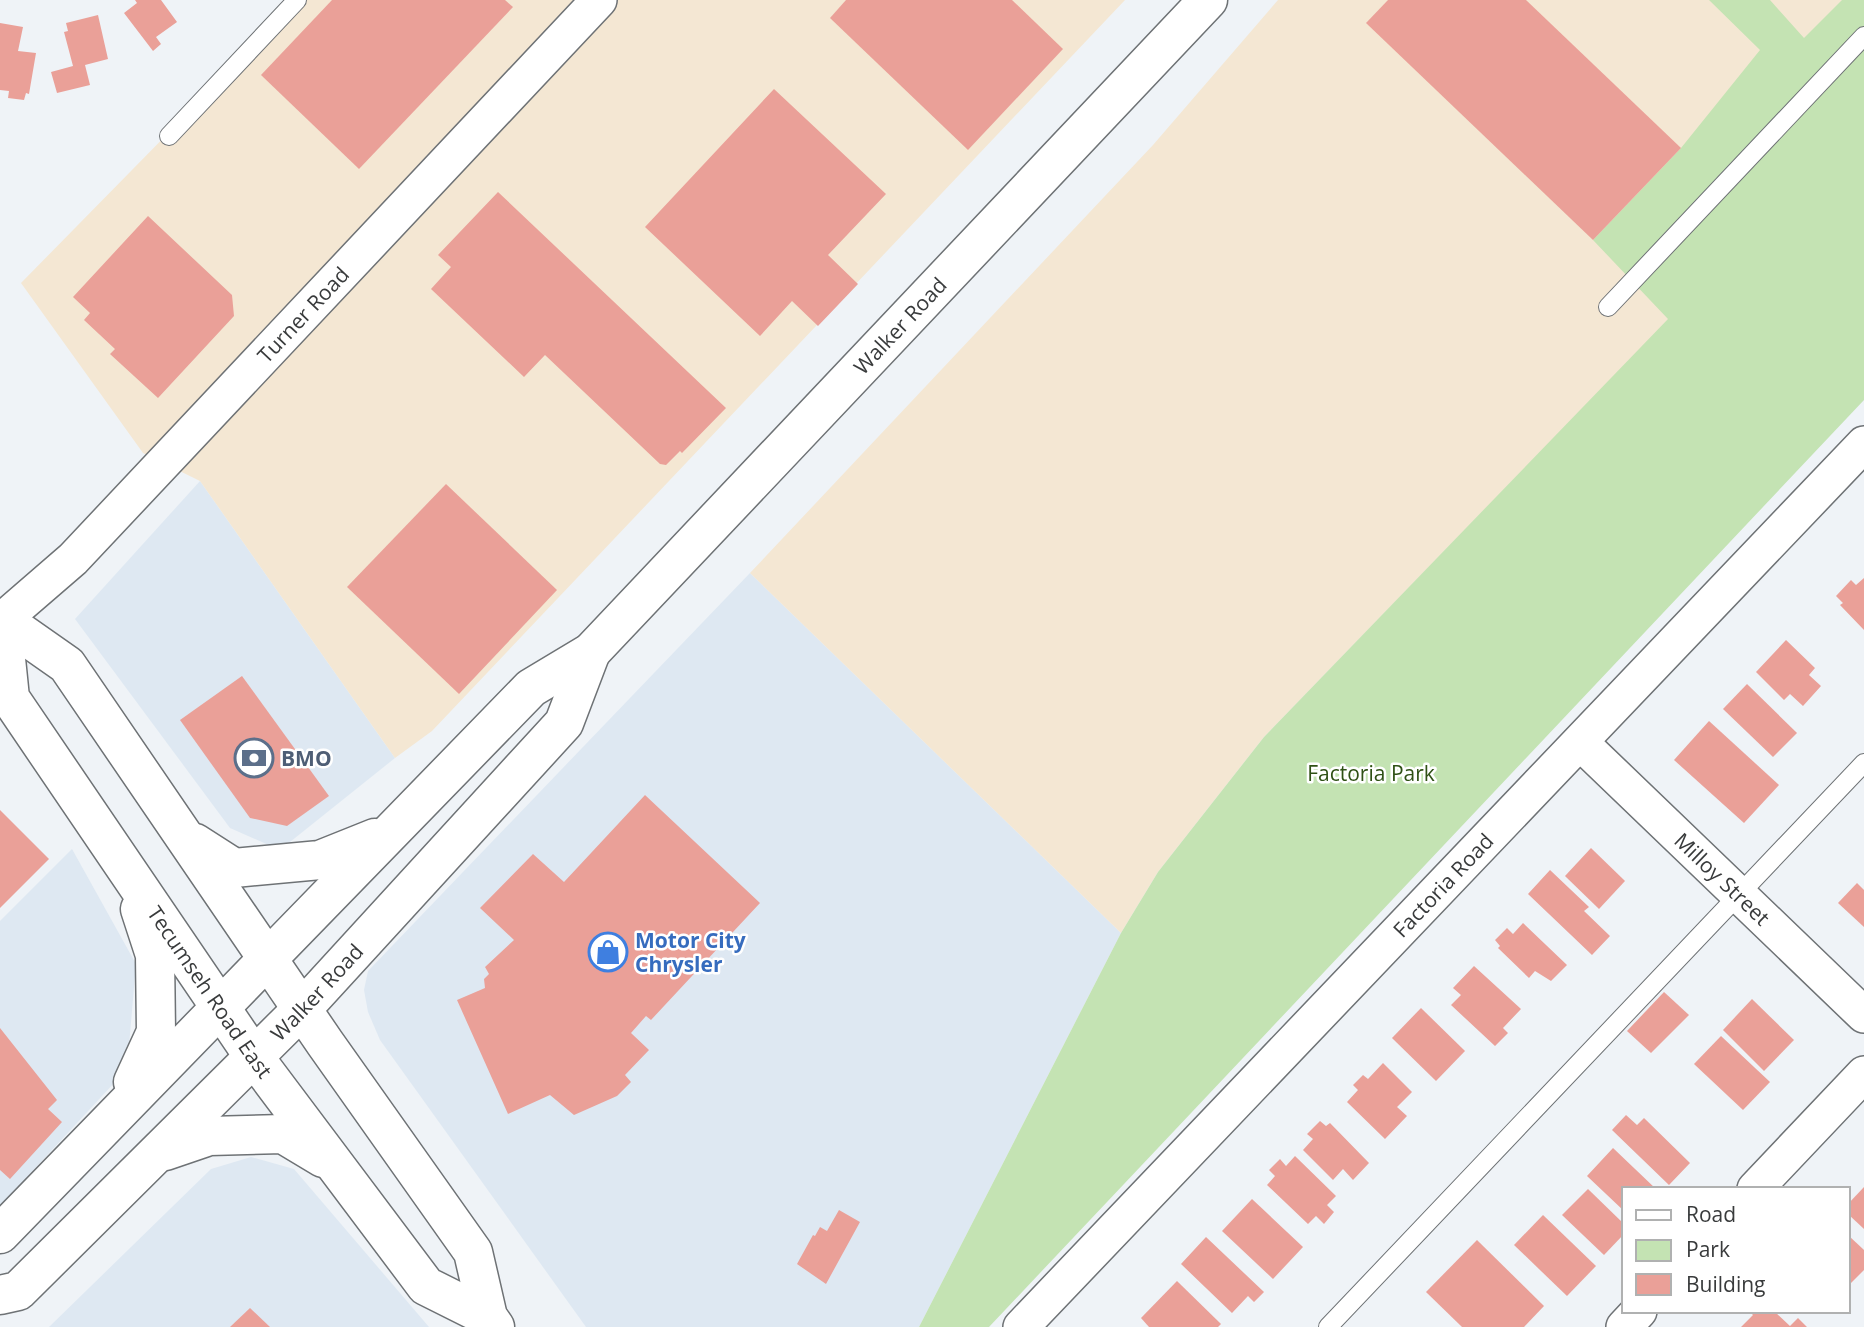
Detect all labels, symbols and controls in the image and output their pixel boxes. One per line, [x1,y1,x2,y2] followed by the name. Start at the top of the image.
[251,261,355,369] street label: Turner Road
[847,271,952,380] street label: Walker Road
[233,737,275,779] bank icon: BMO
[281,744,332,772] place label: BMO
[1307,759,1435,787] park label: Factoria Park
[1669,826,1776,931] street label: Milloy Street
[1387,827,1499,943] street label: Factoria Road
[141,901,279,1084] street label: Tecumseh Road East
[635,926,746,978] place label: Motor City Chrysler
[587,931,629,973] shop icon: Motor City Chrysler
[264,938,369,1047] street label: Walker Road
[1622,1187,1850,1313] legend
[1686,1200,1736,1228] text: Road
[1686,1235,1730,1263] text: Park
[1686,1270,1765,1298] text: Building

